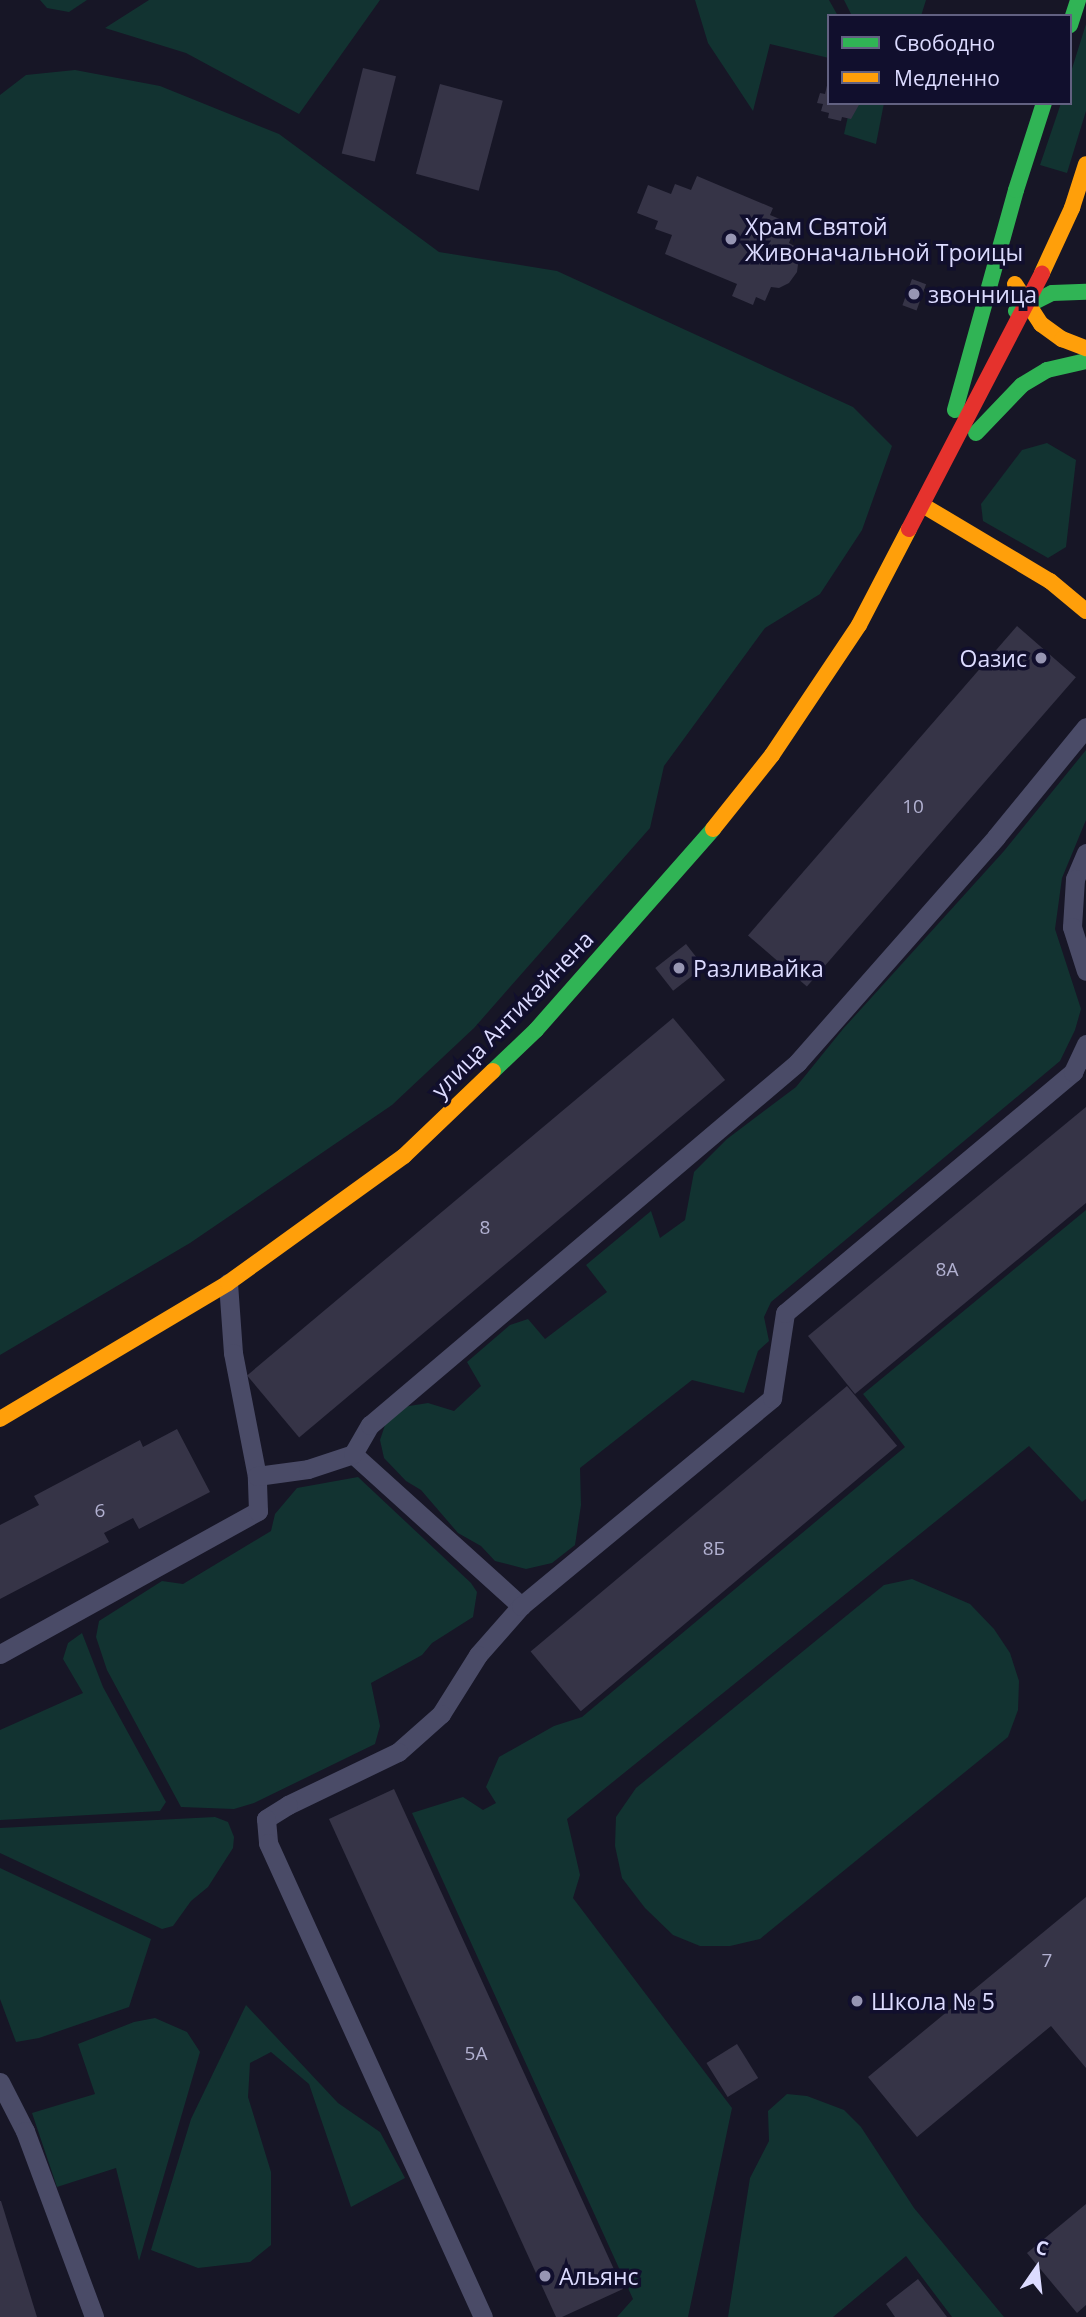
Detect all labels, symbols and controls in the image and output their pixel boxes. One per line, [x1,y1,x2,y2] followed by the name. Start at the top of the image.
[827,14,1072,105] legend
[894,29,995,57] text: Свободно
[894,64,1000,92] text: Медленно
[745,212,1023,266] place label: Храм Святой Живоначальной Троицы
[723,231,739,247] marker: Храм Святой Живоначальной Троицы
[928,280,1037,308] place label: звонница
[906,286,922,302] marker: звонница
[960,644,1027,672] place label: Оазис
[1033,650,1049,666] marker: Оазис
[902,796,924,818] house number: 10
[425,925,599,1103] street label: улица Антикайнена
[693,954,824,982] place label: Разливайка
[671,960,687,976] marker: Разливайка
[480,1217,490,1239] house number: 8
[936,1259,958,1281] house number: 8А
[95,1500,105,1522] house number: 6
[703,1538,725,1560] house number: 8Б
[1042,1950,1052,1972] house number: 7
[871,1987,995,2015] place label: Школа № 5
[849,1993,865,2009] marker: Школа № 5
[465,2043,487,2065] house number: 5А
[1002,2233,1072,2303] north arrow
[1033,2234,1051,2262] text: С
[559,2262,639,2290] place label: Альянс
[537,2268,553,2284] marker: Альянс

